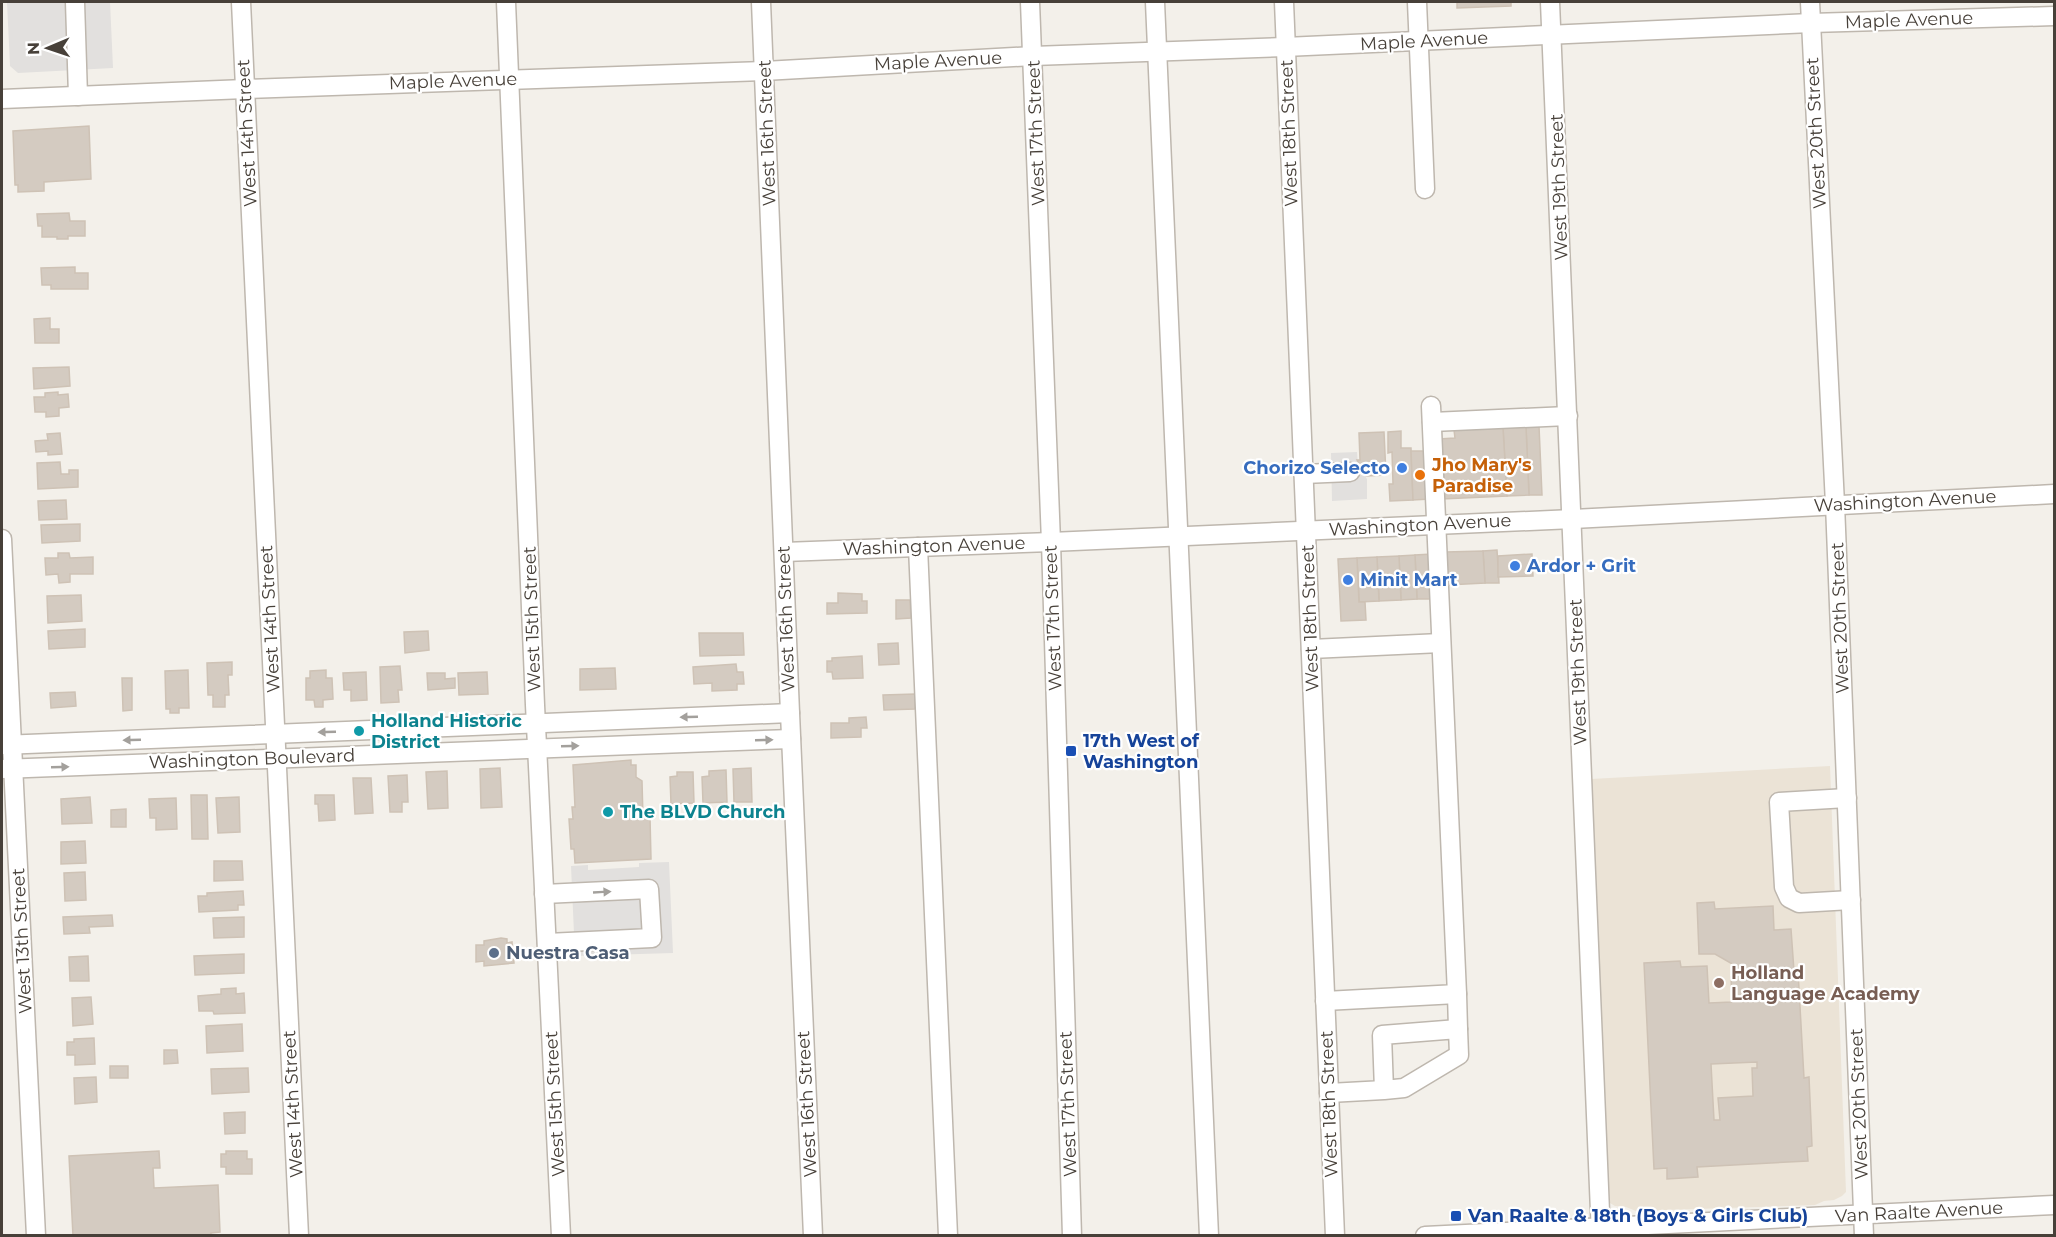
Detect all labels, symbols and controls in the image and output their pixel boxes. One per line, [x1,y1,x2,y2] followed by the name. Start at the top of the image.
[1844,7,1974,33] street label: Maple Avenue
[18,18,78,78] north arrow
[1359,27,1489,55] street label: Maple Avenue
[24,42,43,55] text: N
[873,47,1003,75] street label: Maple Avenue
[1801,57,1831,209] street label: West 20th Street
[232,59,262,207] street label: West 14th Street
[753,59,781,207] street label: West 16th Street
[1275,59,1303,207] street label: West 18th Street
[1022,60,1050,206] street label: West 17th Street
[388,68,518,94] street label: Maple Avenue
[1545,113,1573,261] street label: West 19th Street
[1431,454,1532,497] place label: Jho Mary's Paradise
[1243,457,1390,479] place label: Chorizo Selecto
[1395,461,1409,475] marker: Chorizo Selecto
[1413,468,1427,482] marker: Jho Mary's Paradise
[1813,485,1997,517] street label: Washington Avenue
[1328,509,1512,541] street label: Washington Avenue
[842,532,1026,560] street label: Washington Avenue
[1826,542,1854,694] street label: West 20th Street
[1296,544,1324,692] street label: West 18th Street
[255,545,285,693] street label: West 14th Street
[772,545,800,693] street label: West 16th Street
[1039,545,1067,691] street label: West 17th Street
[518,546,546,692] street label: West 15th Street
[1526,555,1636,577] place label: Ardor + Grit
[1508,559,1522,573] marker: Ardor + Grit
[1360,569,1458,591] place label: Minit Mart
[1341,573,1355,587] marker: Minit Mart
[1564,598,1592,746] street label: West 19th Street
[371,710,522,753] place label: Holland Historic District
[680,713,699,722] one-way arrow
[352,724,366,738] marker: Holland Historic District
[317,727,336,736] one-way arrow
[1083,730,1200,773] place label: 17th West of Washington
[122,735,141,744] one-way arrow
[755,735,774,744] one-way arrow
[560,742,579,751] one-way arrow
[148,744,356,774] street label: Washington Boulevard
[1064,744,1078,758] marker: 17th West of Washington
[50,762,69,771] one-way arrow
[620,801,785,823] place label: The BLVD Church
[601,805,615,819] marker: The BLVD Church
[7,868,37,1014] street label: West 13th Street
[593,887,612,896] one-way arrow
[506,942,630,964] place label: Nuestra Casa
[487,946,501,960] marker: Nuestra Casa
[1731,962,1920,1005] place label: Holland Language Academy
[1712,976,1726,990] marker: Holland Language Academy
[1845,1028,1873,1180] street label: West 20th Street
[278,1030,308,1178] street label: West 14th Street
[792,1030,822,1178] street label: West 16th Street
[1315,1030,1343,1178] street label: West 18th Street
[540,1031,570,1177] street label: West 15th Street
[1054,1031,1082,1177] street label: West 17th Street
[1834,1197,2004,1227] street label: Van Raalte Avenue
[1467,1205,1808,1227] place label: Van Raalte & 18th (Boys & Girls Club)
[1449,1209,1463,1223] marker: Van Raalte & 18th (Boys & Girls Club)

